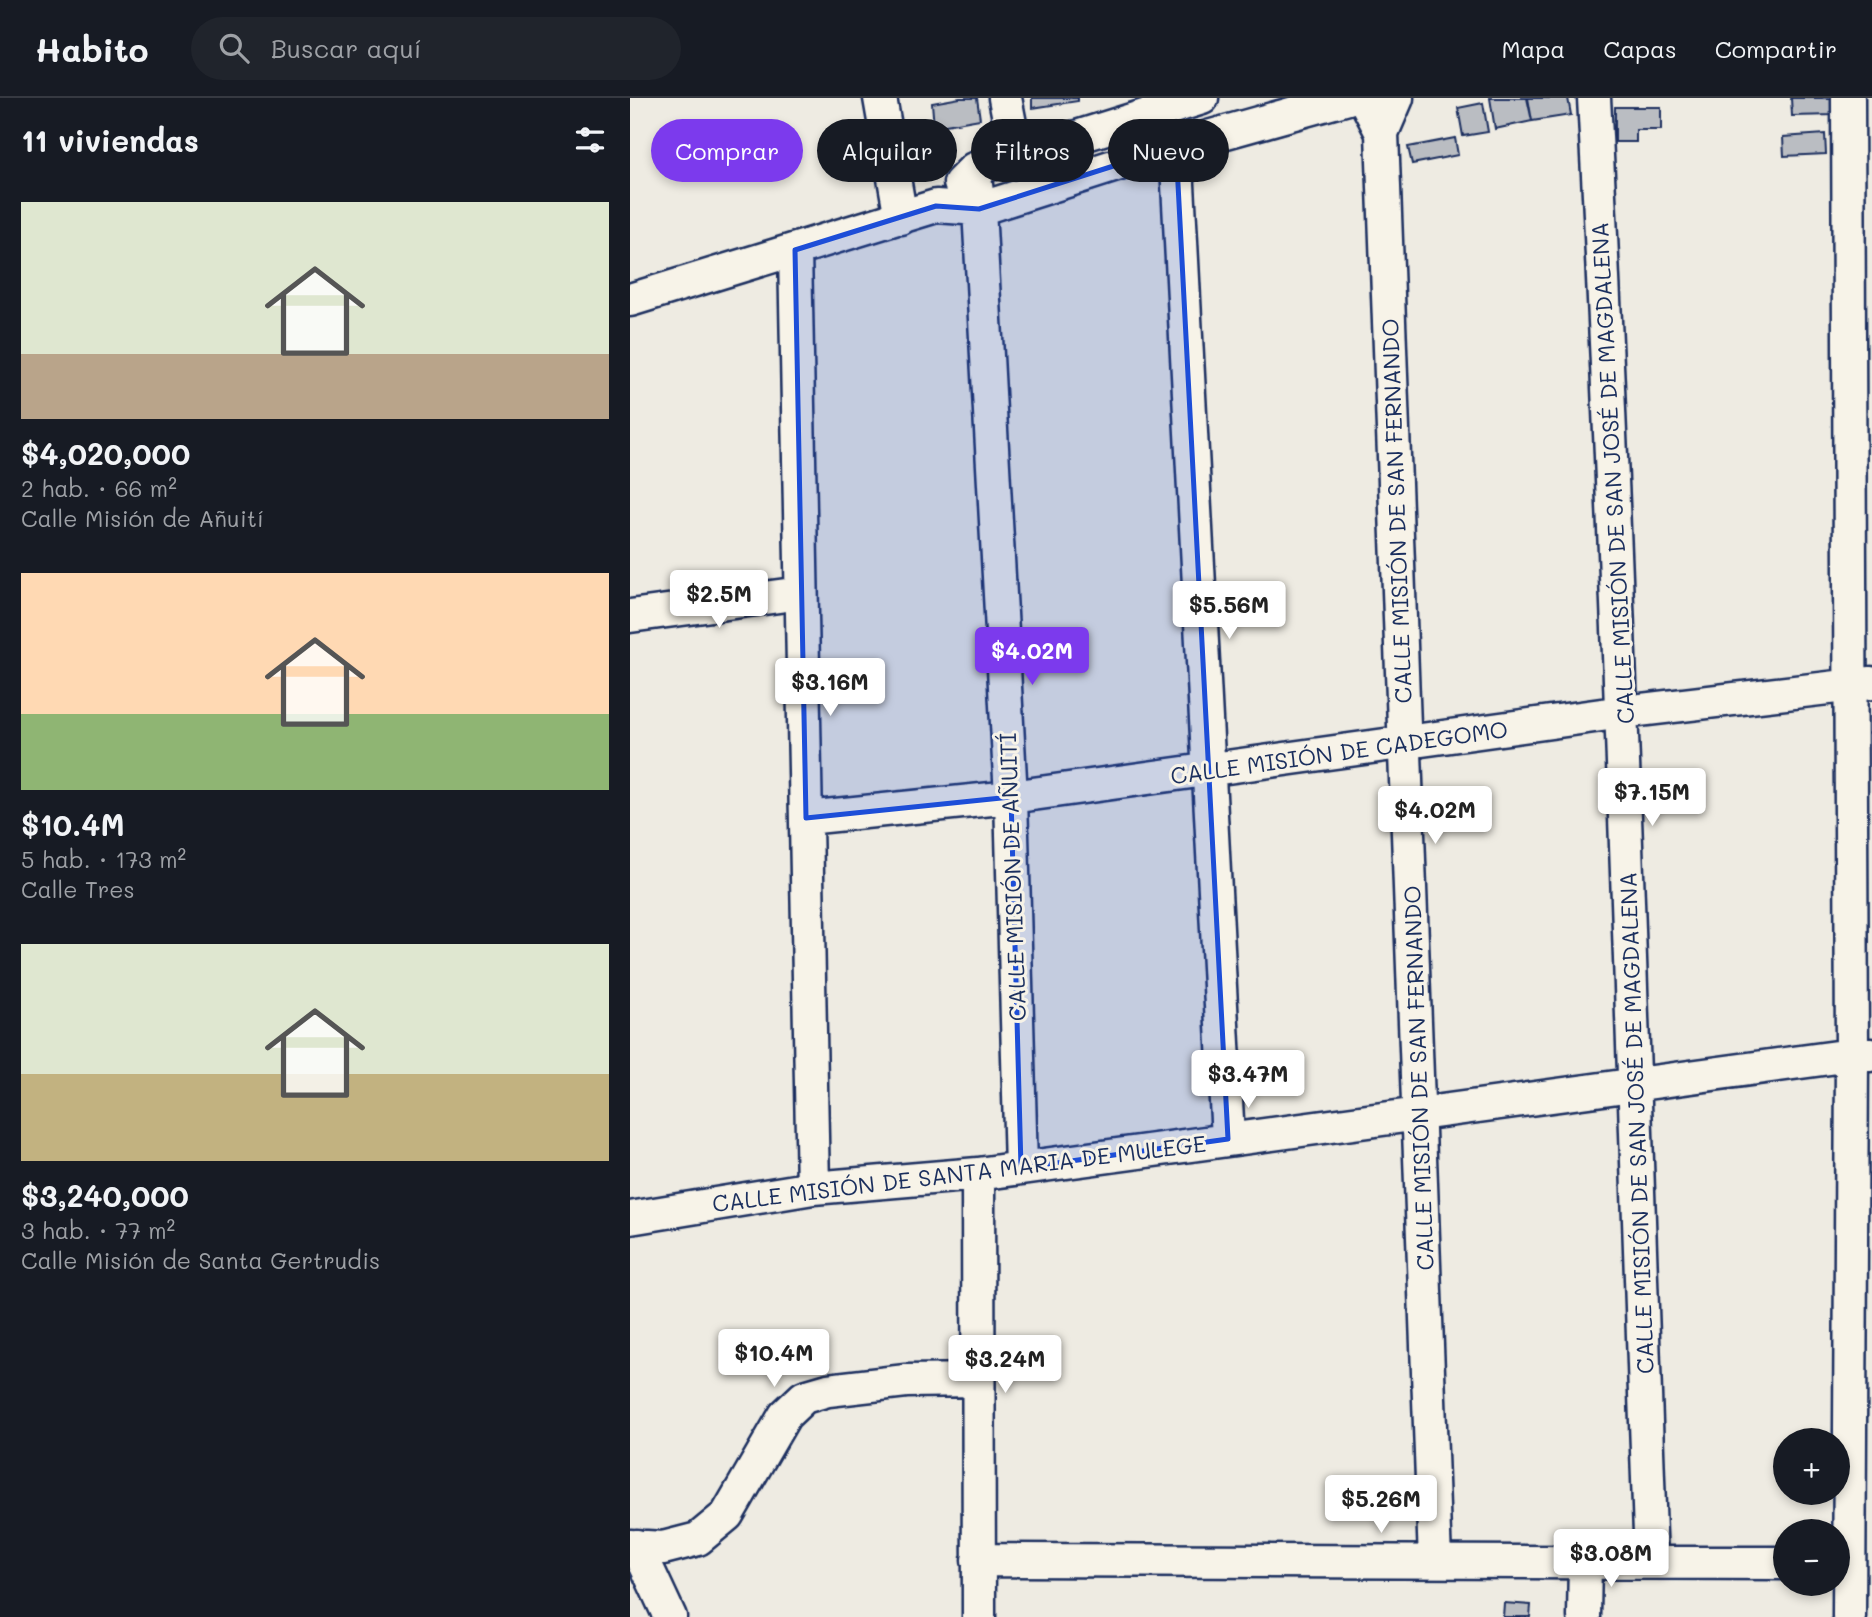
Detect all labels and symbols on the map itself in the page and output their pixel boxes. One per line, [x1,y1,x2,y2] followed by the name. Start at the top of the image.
[1584,221,1640,725] street label: CALLE MISIÓN DE SAN JOSÉ DE MAGDALENA
[1374,318,1418,704] street label: CALLE MISIÓN DE SAN FERNANDO
[670,570,768,630] pin: $2.5M
[1172,582,1286,641] pin: $5.56M
[975,628,1089,687] pin: $4.02M
[773,658,887,718] pin: $3.16M
[1168,713,1510,791] street label: CALLE MISIÓN DE CADEGOMO
[992,732,1032,1022] street label: CALLE MISIÓN DE AÑUITÍ
[1595,768,1709,828] pin: $7.15M
[1378,786,1492,846] pin: $4.02M
[1612,871,1660,1375] street label: CALLE MISIÓN DE SAN JOSÉ DE MAGDALENA
[1396,885,1440,1271] street label: CALLE MISIÓN DE SAN FERNANDO
[1191,1051,1305,1110] pin: $3.47M
[710,1128,1208,1218] street label: CALLE MISIÓN DE SANTA MARIA DE MULEGE
[717,1330,831,1389] pin: $10.4M
[948,1336,1062,1395] pin: $3.24M
[1324,1476,1438,1535] pin: $5.26M
[1554,1530,1668,1589] pin: $3.08M

